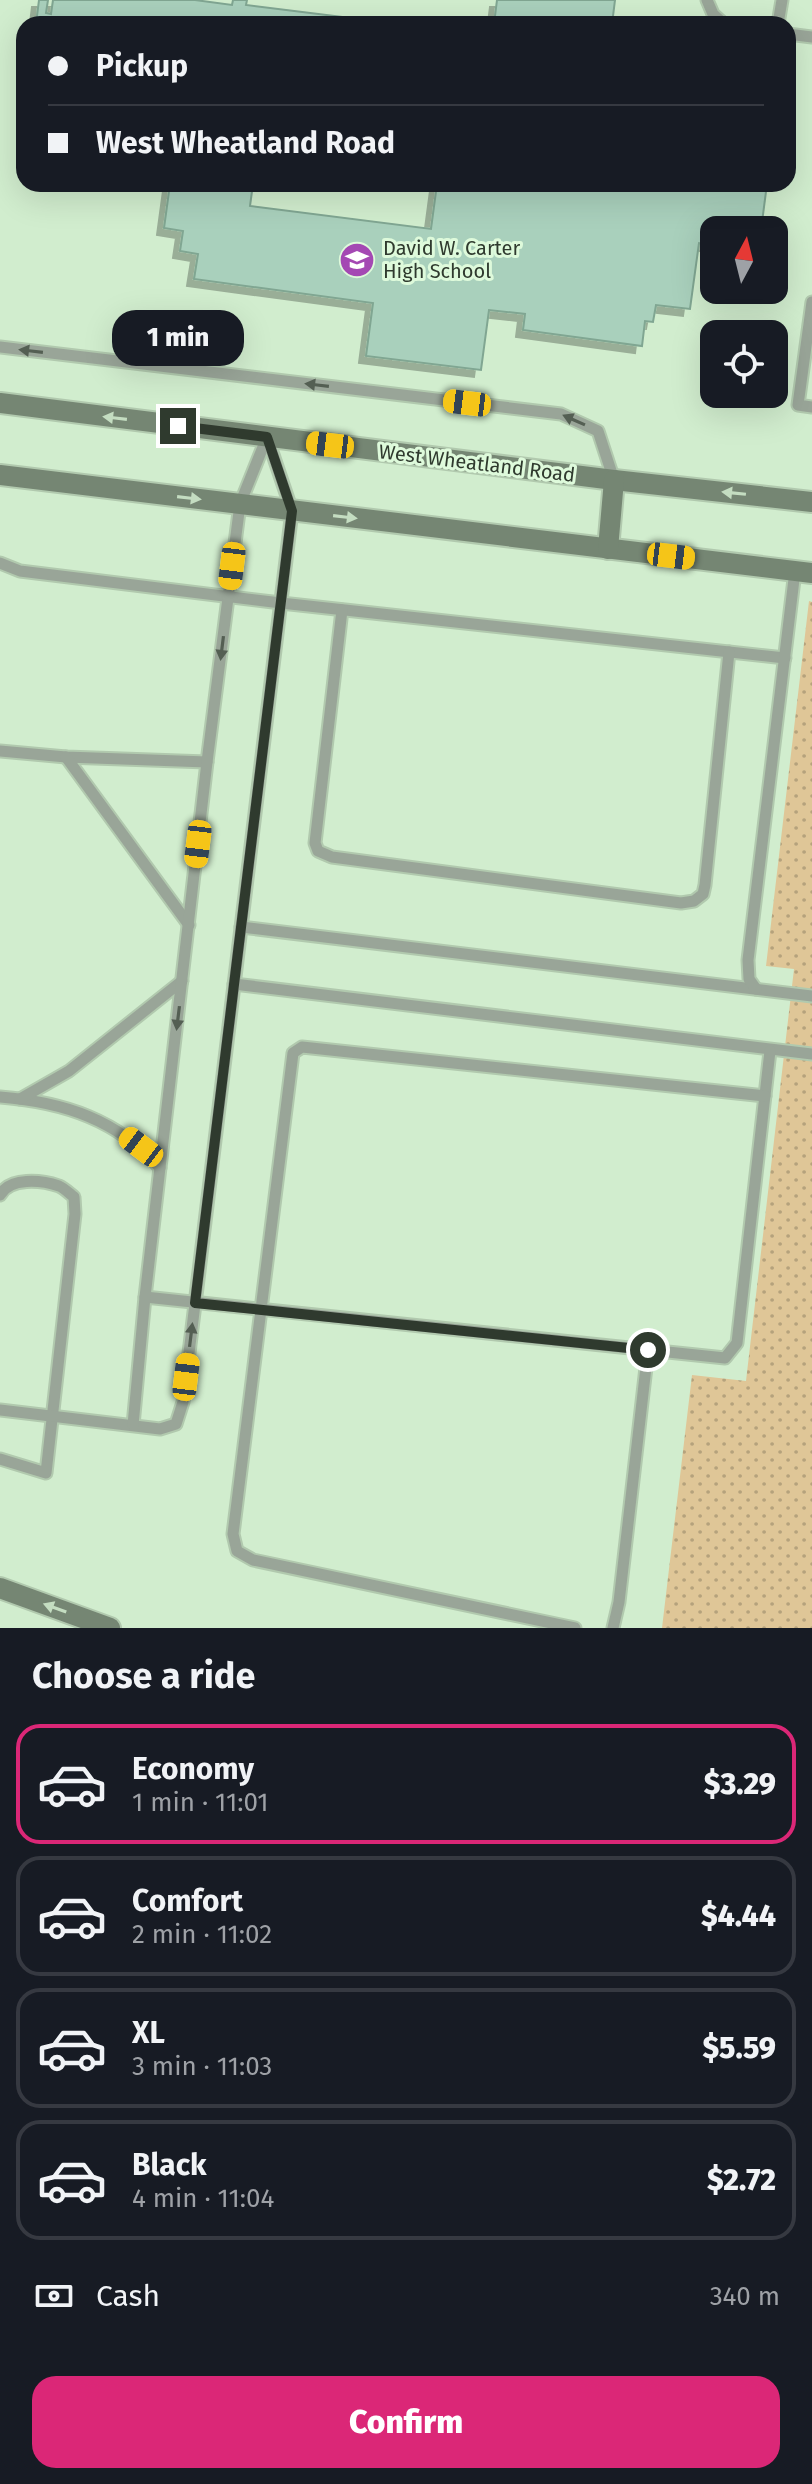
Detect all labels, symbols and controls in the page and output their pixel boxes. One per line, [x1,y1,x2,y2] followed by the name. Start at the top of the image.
[96,48,188,84] text: Pickup
[96,125,395,161] text: West Wheatland Road
[700,216,788,304] north arrow
[700,216,788,408] map controls
[383,236,520,283] place label: David W. Carter High School
[338,241,376,279] school or university icon: David W. Carter High School
[112,310,244,366] callout: 1 min
[700,320,788,408] button: locate
[147,322,209,353] text: 1 min
[18,344,43,357] one-way arrow
[304,379,329,392] one-way arrow
[442,388,492,418] car
[160,408,196,444] route end
[102,411,127,424] one-way arrow
[563,414,586,427] one-way arrow
[305,430,355,460] car
[377,439,577,487] street label: West Wheatland Road
[722,487,747,500] one-way arrow
[177,492,202,505] one-way arrow
[333,511,358,524] one-way arrow
[217,541,247,591] car
[646,541,696,571] car
[215,636,228,661] one-way arrow
[183,819,213,869] car
[171,1006,184,1031] one-way arrow
[115,1123,167,1171] car
[184,1323,197,1348] one-way arrow
[630,1332,666,1368] route start
[171,1352,201,1402] car
[43,1601,67,1614] one-way arrow
[32,1654,255,1698] text: Choose a ride
[36,1748,108,1820] icon: car
[132,1751,254,1787] text: Economy
[704,1766,776,1802] text: $3.29
[132,1787,269,1818] text: 1 min · 11:01
[36,1880,108,1952] icon: car
[132,1883,243,1919] text: Comfort
[701,1898,776,1934] text: $4.44
[132,1919,272,1950] text: 2 min · 11:02
[36,2012,108,2084] icon: car
[132,2015,165,2051] text: XL
[702,2030,776,2066] text: $5.59
[132,2051,272,2082] text: 3 min · 11:03
[36,2144,108,2216] icon: car
[132,2147,207,2183] text: Black
[707,2162,776,2198] text: $2.72
[132,2183,274,2214] text: 4 min · 11:04
[32,2274,76,2318] icon: cash
[96,2278,160,2314] text: Cash
[710,2281,780,2312] text: 340 m
[32,2376,780,2468] button: Confirm

